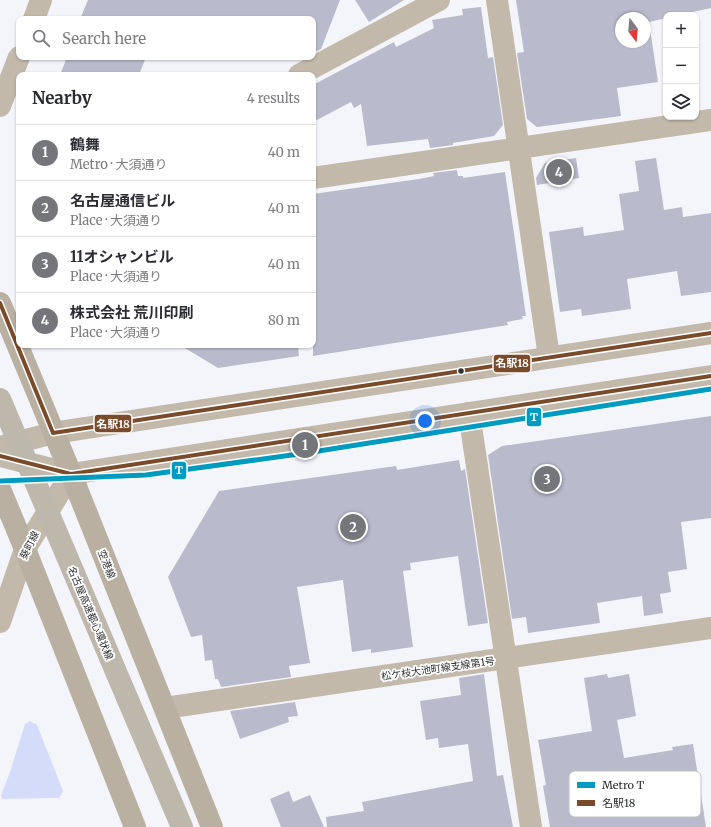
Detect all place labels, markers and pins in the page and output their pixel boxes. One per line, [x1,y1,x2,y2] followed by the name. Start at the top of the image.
[546,157,572,187] pin: 4
[456,366,466,376] unlabelled marker
[292,430,318,460] pin: 1
[534,464,560,494] pin: 3
[340,512,366,542] pin: 2

